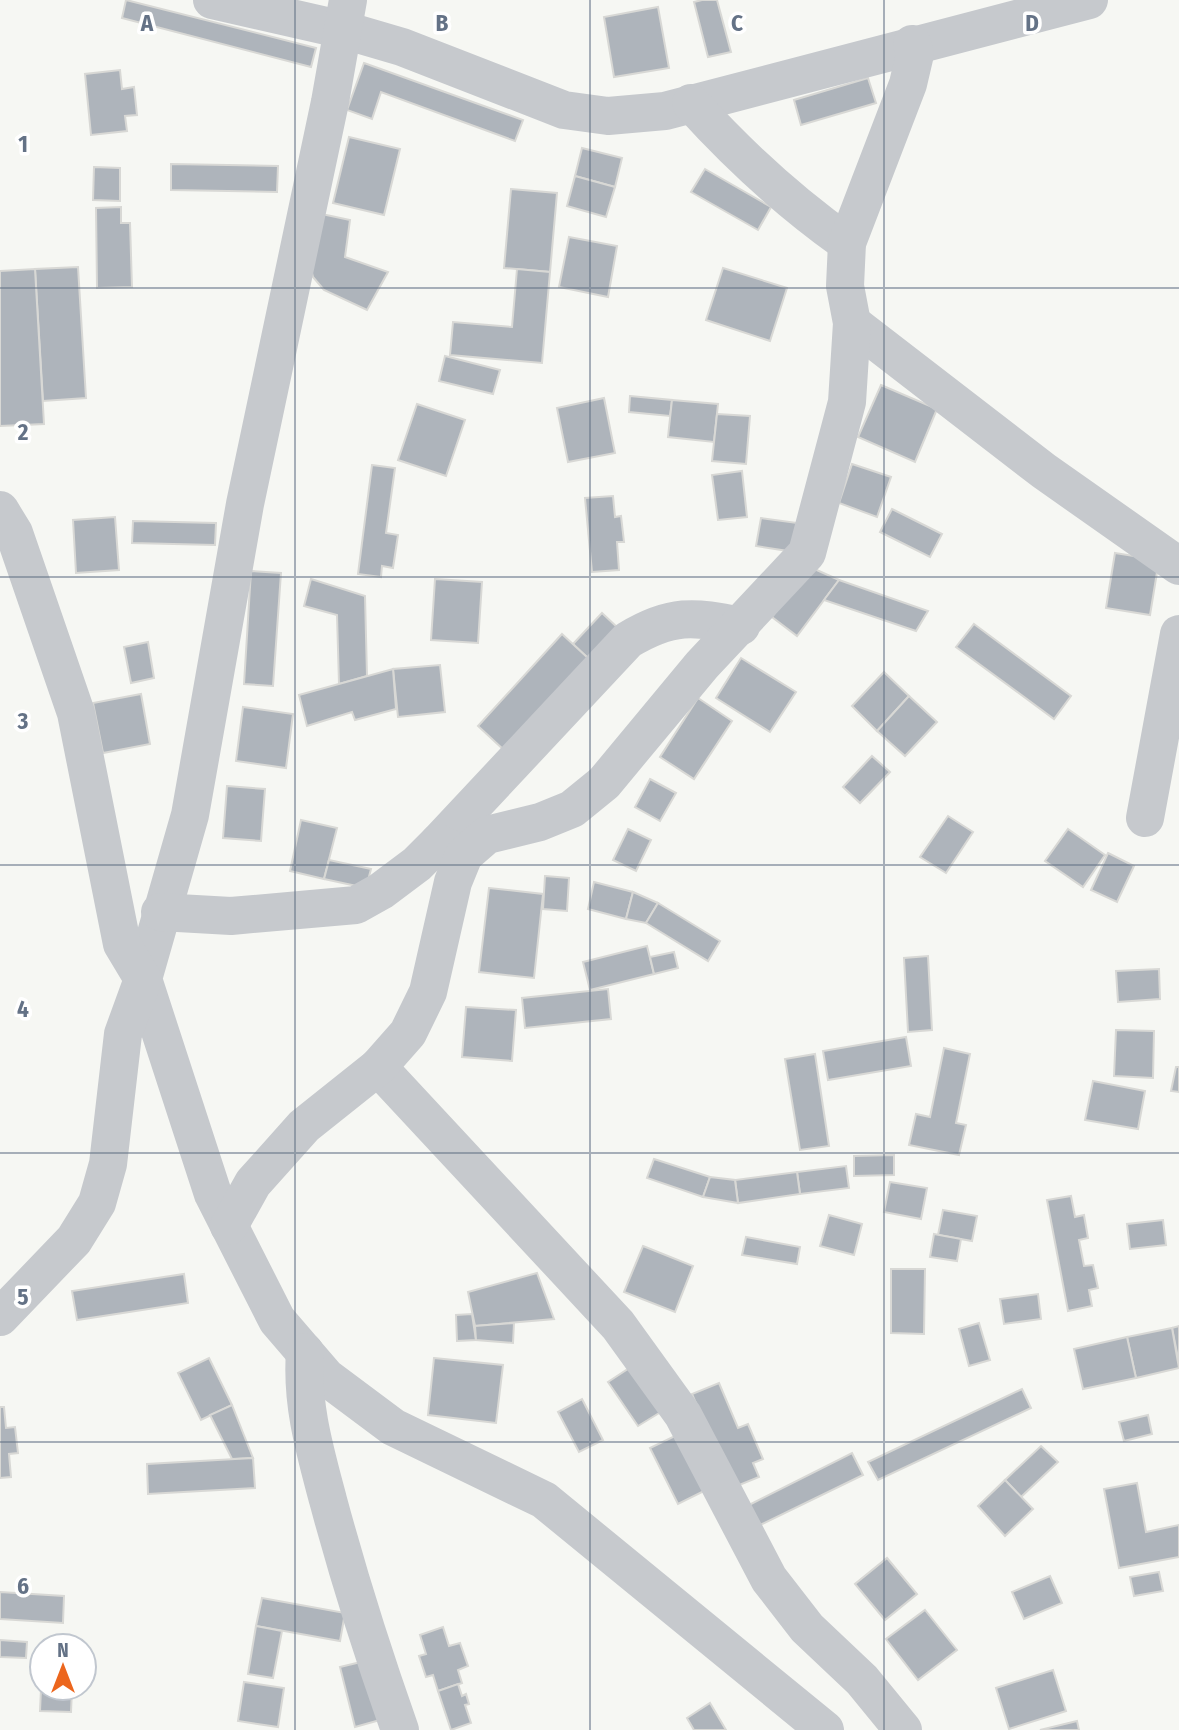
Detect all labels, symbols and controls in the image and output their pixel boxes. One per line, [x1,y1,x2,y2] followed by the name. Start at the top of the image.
[140,9,154,37] text: A
[436,9,449,37] text: B
[731,9,743,37] text: C
[1025,9,1039,37] text: D
[18,130,28,158] text: 1
[17,418,29,446] text: 2
[17,707,29,735] text: 3
[17,995,29,1023] text: 4
[17,1283,29,1311] text: 5
[17,1572,29,1600] text: 6
[28,1632,98,1702] north arrow
[57,1639,69,1662] text: N

